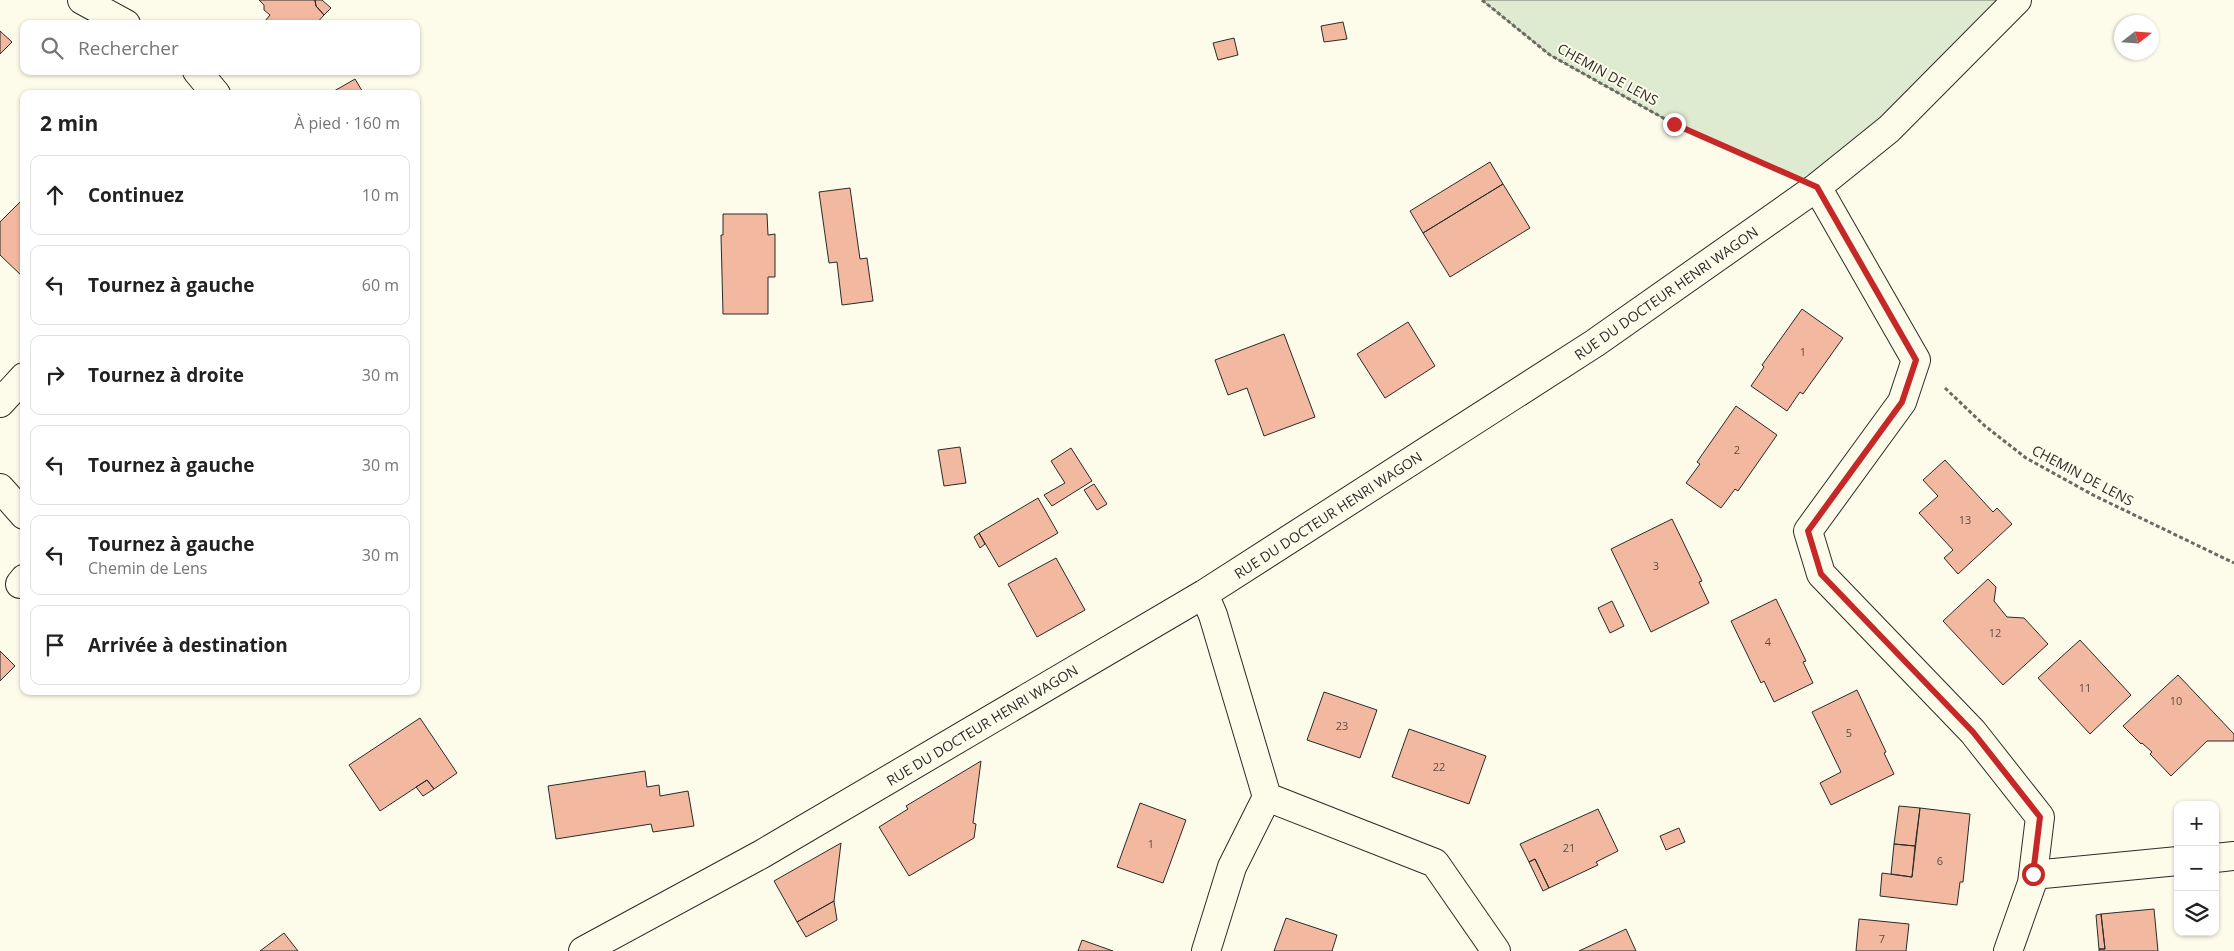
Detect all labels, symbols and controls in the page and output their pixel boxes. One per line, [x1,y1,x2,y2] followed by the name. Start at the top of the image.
[2114,15,2159,60] north arrow
[20,20,420,75] search box
[38,34,66,62] icon: search
[78,35,179,61] text: Rechercher
[1554,38,1662,110] street label: CHEMIN DE LENS
[40,109,98,137] text: 2 min
[294,112,400,134] text: À pied · 160 m
[1663,113,1686,136] route end
[41,181,69,209] icon: ahead
[88,182,184,208] text: Continuez
[362,184,399,206] text: 10 m
[1570,222,1762,364] street label: RUE DU DOCTEUR HENRI WAGON
[41,271,69,299] icon: left
[88,272,254,298] text: Tournez à gauche
[362,274,399,296] text: 60 m
[1800,344,1806,359] house number: 1
[41,361,69,389] icon: right
[88,362,244,388] text: Tournez à droite
[362,364,399,386] text: 30 m
[2029,440,2137,510] street label: CHEMIN DE LENS
[1734,442,1740,457] house number: 2
[1230,447,1426,583] street label: RUE DU DOCTEUR HENRI WAGON
[41,451,69,479] icon: left
[88,452,254,478] text: Tournez à gauche
[362,454,399,476] text: 30 m
[1959,512,1971,527] house number: 13
[88,531,254,557] text: Tournez à gauche
[41,541,69,569] icon: left
[362,544,399,566] text: 30 m
[88,557,207,579] text: Chemin de Lens
[1653,558,1659,573] house number: 3
[1989,625,2001,640] house number: 12
[41,631,69,659] icon: arrive
[88,632,288,658] text: Arrivée à destination
[1765,634,1772,649] house number: 4
[883,660,1081,790] street label: RUE DU DOCTEUR HENRI WAGON
[2079,680,2091,695] house number: 11
[2170,693,2182,708] house number: 10
[1336,718,1348,733] house number: 23
[1846,725,1852,740] house number: 5
[1433,759,1445,774] house number: 22
[2174,801,2219,936] map controls
[2174,801,2219,846] button: +
[1148,836,1154,851] house number: 1
[1563,840,1575,855] house number: 21
[2174,846,2219,891] button: −
[1937,853,1943,868] house number: 6
[2022,863,2045,886] route start
[2174,891,2219,936] button: layers
[1879,931,1885,946] house number: 7

